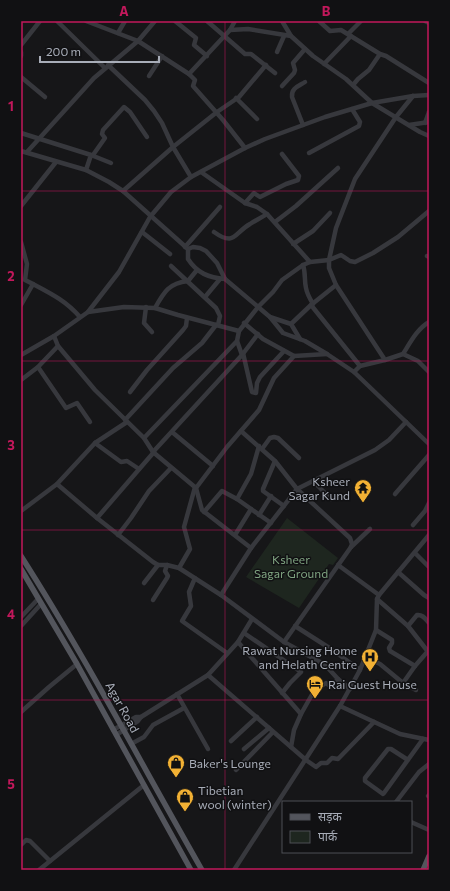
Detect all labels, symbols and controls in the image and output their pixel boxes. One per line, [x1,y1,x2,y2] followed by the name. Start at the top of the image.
[119,3,129,19] text: A
[322,3,331,19] text: B
[40,38,159,64] scale bar
[46,44,81,58] text: 200 m
[8,98,14,114] text: 1
[7,268,15,284] text: 2
[7,437,15,453] text: 3
[288,474,350,502] place label: Ksheer Sagar Kund
[353,478,373,503] temple icon: Ksheer Sagar Kund
[254,552,328,580] park label: Ksheer Sagar Ground
[7,606,15,622] text: 4
[242,643,357,671] place label: Rawat Nursing Home and Helath Centre
[360,647,380,672] hospital icon: Rawat Nursing Home and Helath Centre
[305,674,325,699] hotel icon: Rai Guest House
[328,677,417,691] place label: Rai Guest House
[103,679,143,735] street label: Agar Road
[166,753,186,778] shop icon: Baker's Lounge
[189,756,271,770] place label: Baker's Lounge
[7,776,15,792] text: 5
[198,783,272,811] place label: Tibetian wool (winter)
[175,787,195,812] shop icon: Tibetian wool (winter)
[282,801,412,853] legend
[318,809,343,824] text: सड़क
[318,829,338,843] text: पार्क

